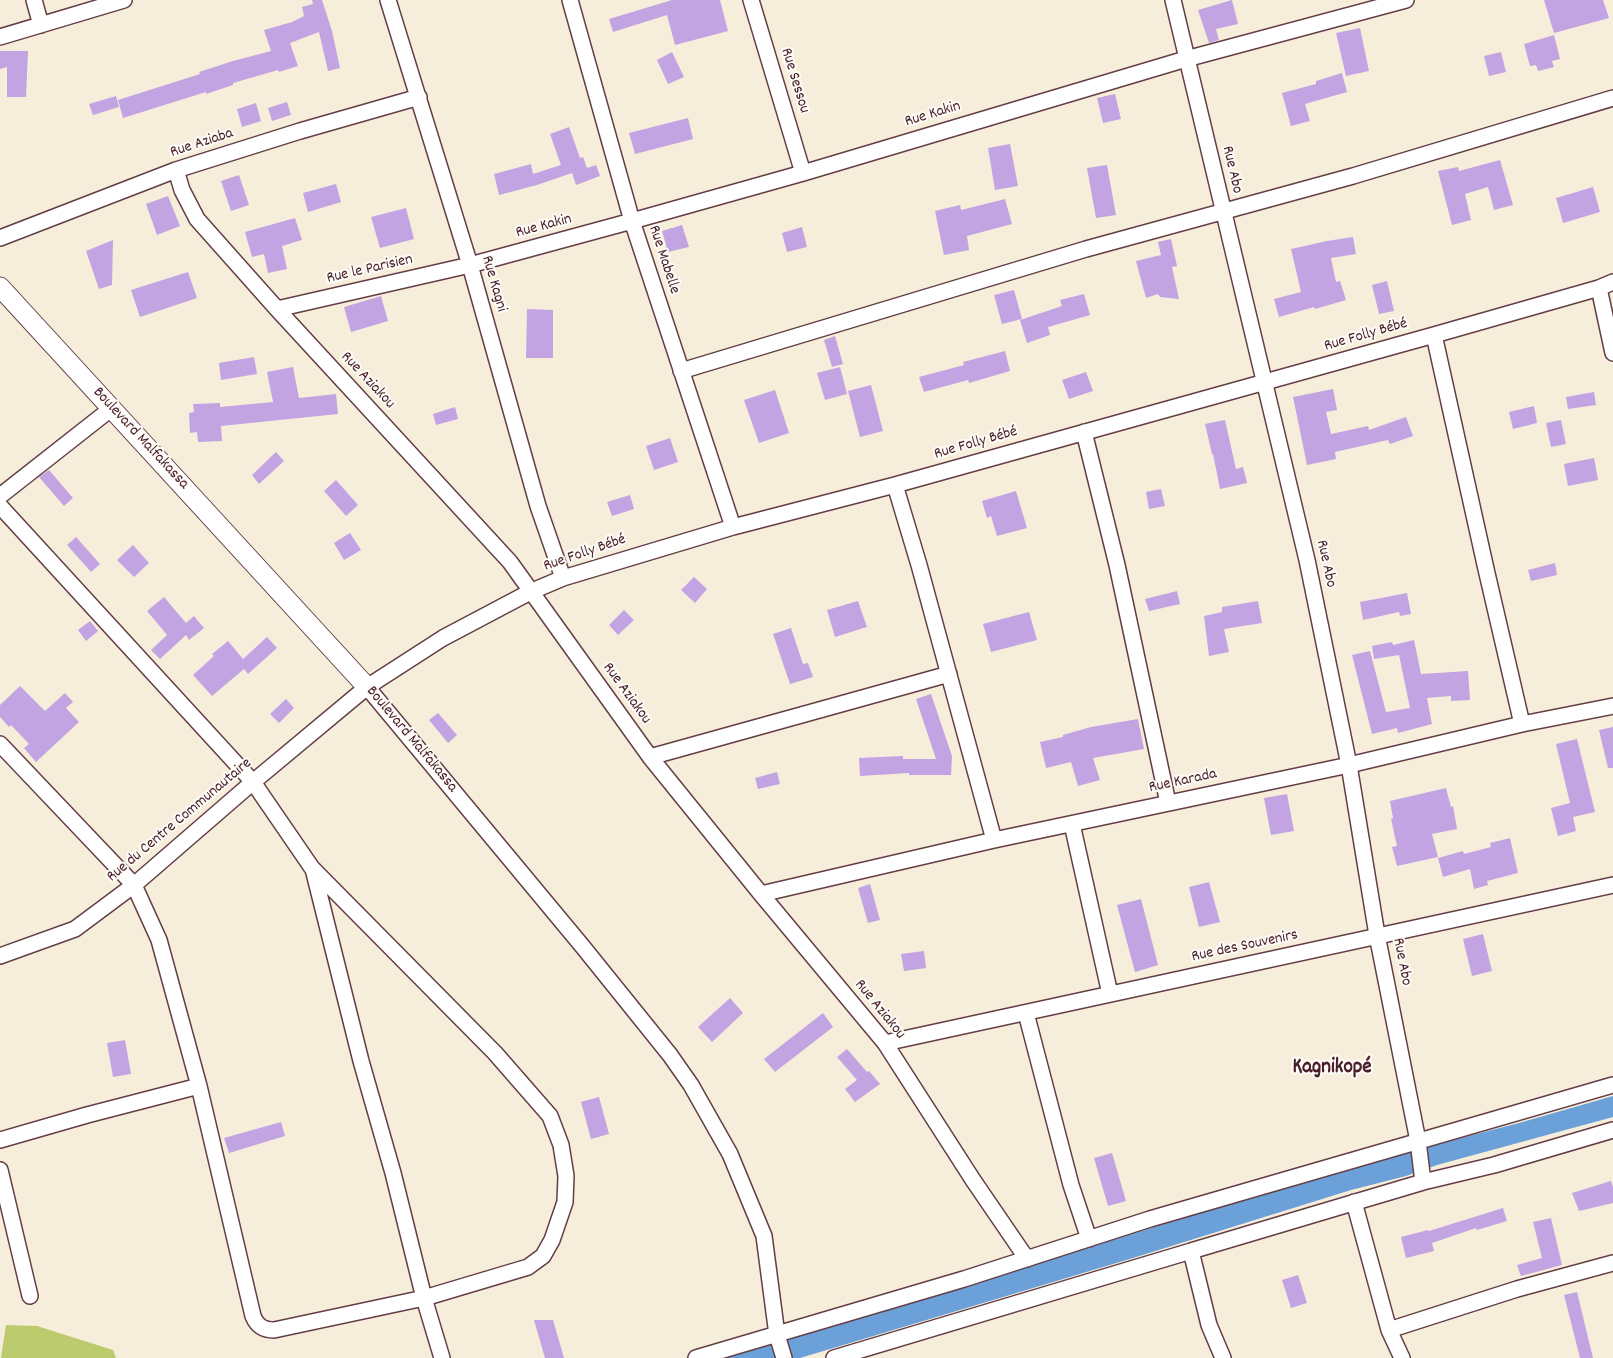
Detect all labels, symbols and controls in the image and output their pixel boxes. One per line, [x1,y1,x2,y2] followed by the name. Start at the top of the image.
[775,46,813,116] street label: Rue Sessou
[903,97,963,133] street label: Rue Kakin
[168,125,236,163] street label: Rue Aziaba
[1216,144,1246,196] street label: Rue Abo
[514,210,574,244] street label: Rue Kakin
[643,223,683,297] street label: Rue Mabelle
[325,251,415,289] street label: Rue le Parisien
[476,254,510,314] street label: Rue Kagni
[1322,315,1410,357] street label: Rue Folly Bébé
[336,348,398,414] street label: Rue Aziakou
[88,384,192,494] street label: Boulevard Malfakassa
[932,423,1020,465] street label: Rue Folly Bébé
[541,531,629,577] street label: Rue Folly Bébé
[1311,538,1339,590] street label: Rue Abo
[597,660,655,728] street label: Rue Aziakou
[361,683,461,797] street label: Boulevard Malfakassa
[104,755,256,887] street label: Rue du Centre Communautaire
[1147,765,1219,799] street label: Rue Karada
[1190,926,1300,968] street label: Rue des Souvenirs
[1387,937,1415,987] street label: Rue Abo
[849,976,909,1044] street label: Rue Aziakou
[1293,1056,1371,1082] district label: Kagnikopé

